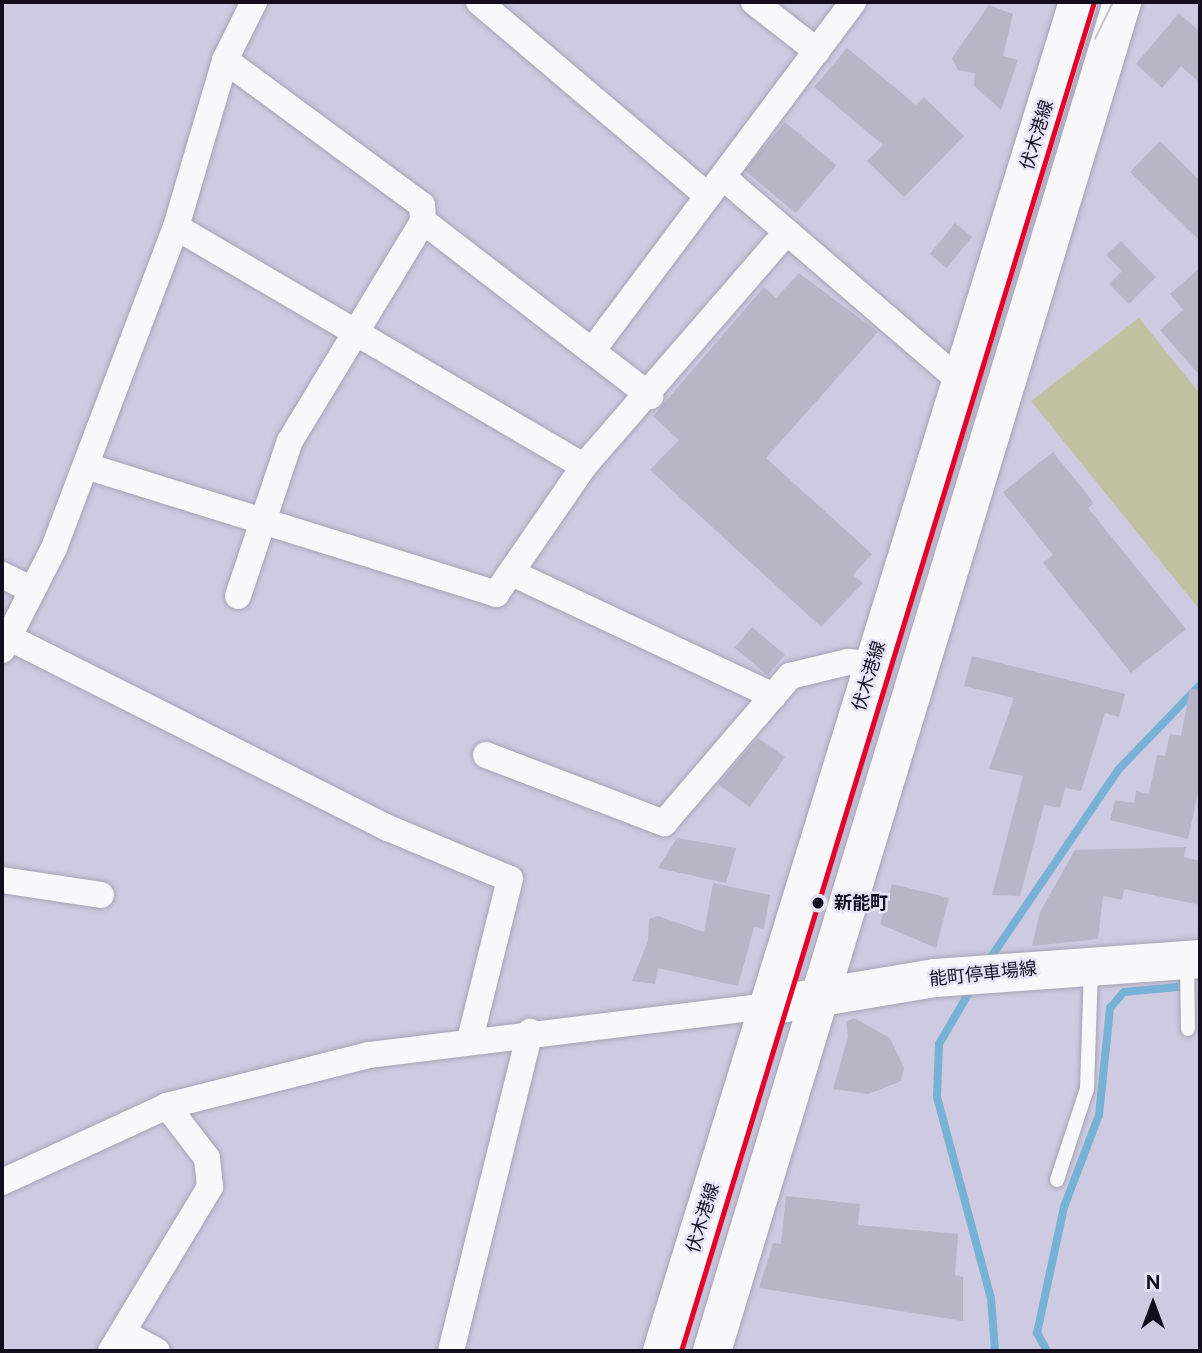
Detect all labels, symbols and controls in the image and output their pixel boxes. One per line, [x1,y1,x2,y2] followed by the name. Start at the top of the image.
[1016,97,1058,173] street label: 伏木港線
[848,638,890,714] street label: 伏木港線
[834,892,888,914] place label: 新能町
[808,893,828,913] marker: 新能町
[928,958,1038,990] street label: 能町停車場線
[682,1180,724,1256] street label: 伏木港線
[1118,1269,1188,1339] north arrow
[1146,1271,1160,1294] text: N

